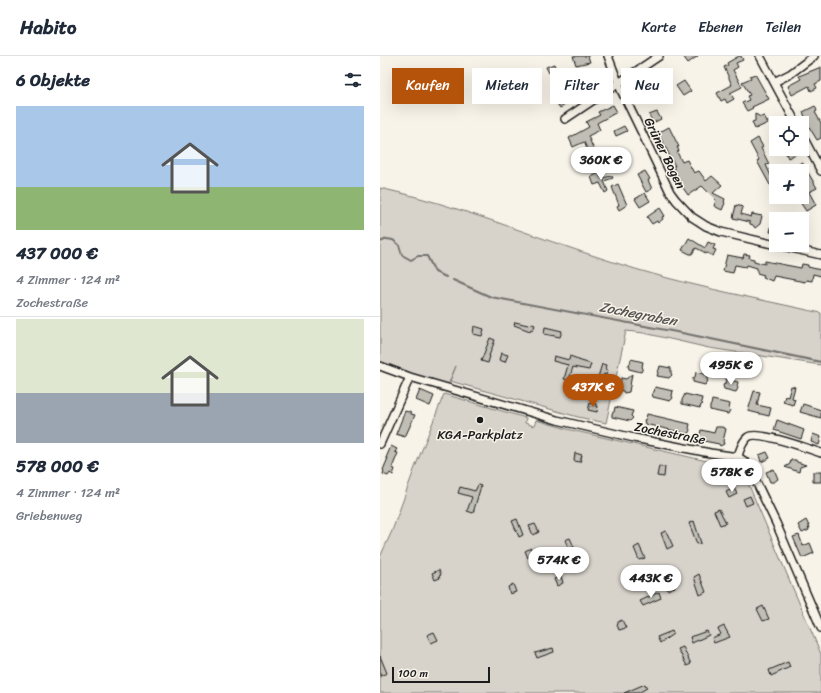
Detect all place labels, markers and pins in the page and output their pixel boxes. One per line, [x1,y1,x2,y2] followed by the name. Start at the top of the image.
[568,147,634,181] pin: 360K €
[698,352,764,386] pin: 495K €
[560,374,626,408] pin: 437K €
[475,415,485,425] marker: KGA-Parkplatz
[437,423,524,446] place label: KGA-Parkplatz
[699,459,765,493] pin: 578K €
[526,547,592,581] pin: 574K €
[618,565,684,599] pin: 443K €

